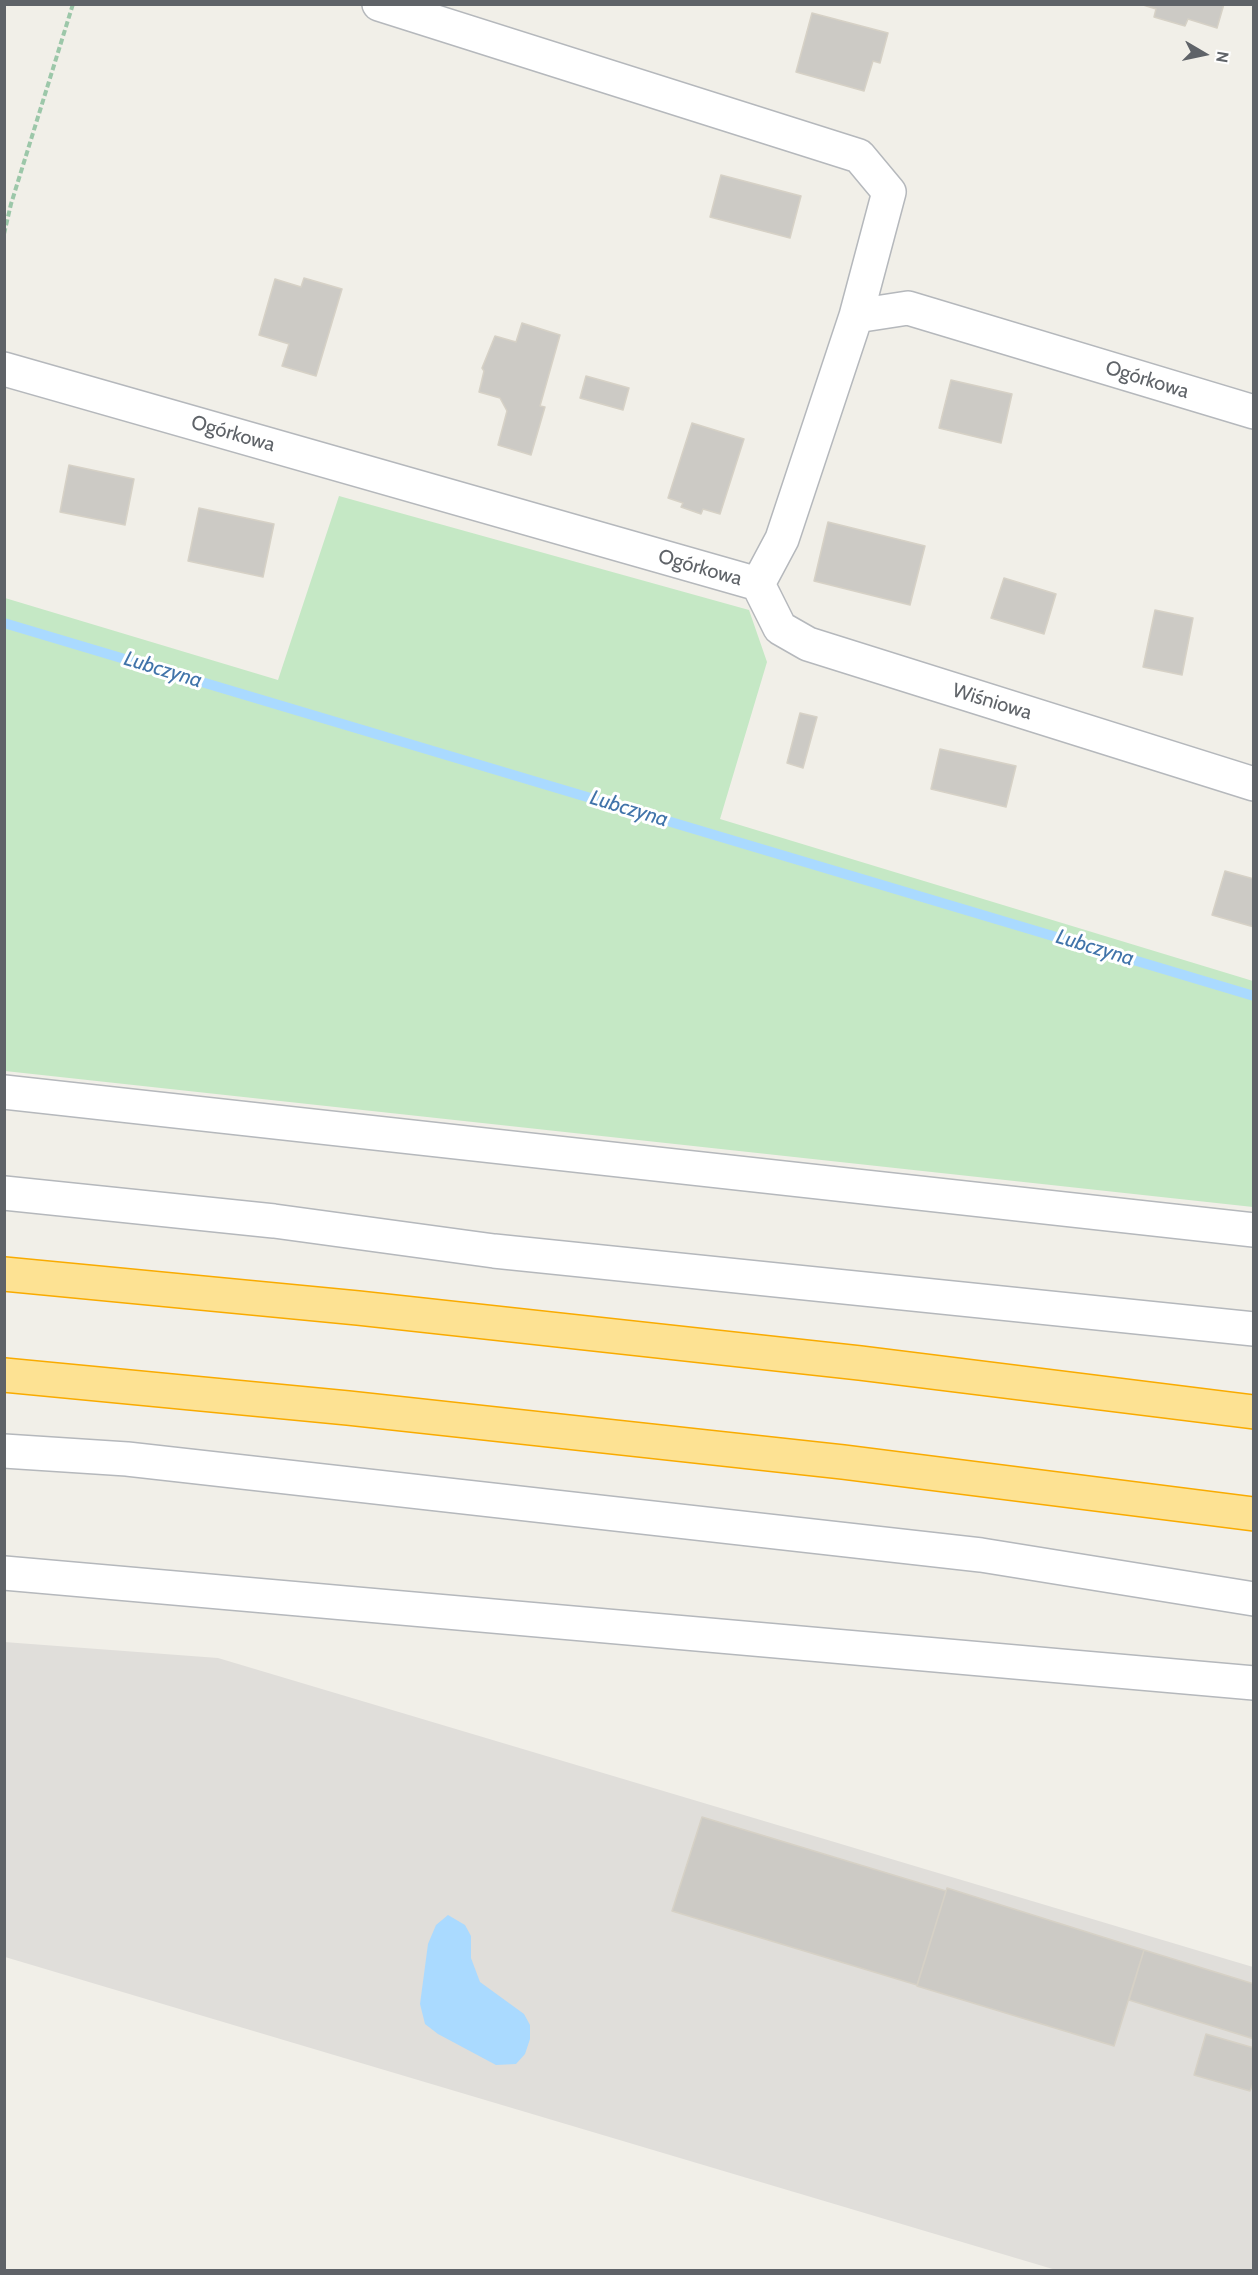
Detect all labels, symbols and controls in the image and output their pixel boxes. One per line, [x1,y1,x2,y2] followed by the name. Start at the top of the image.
[1174,24,1234,84] north arrow
[1212,50,1233,64] text: N
[1102,356,1192,404] street label: Ogórkowa
[188,411,278,457] street label: Ogórkowa
[655,545,745,591] street label: Ogórkowa
[121,646,205,694] water label: Lubczyna
[949,679,1035,725] street label: Wiśniowa
[587,785,671,833] water label: Lubczyna
[1053,924,1137,972] water label: Lubczyna

